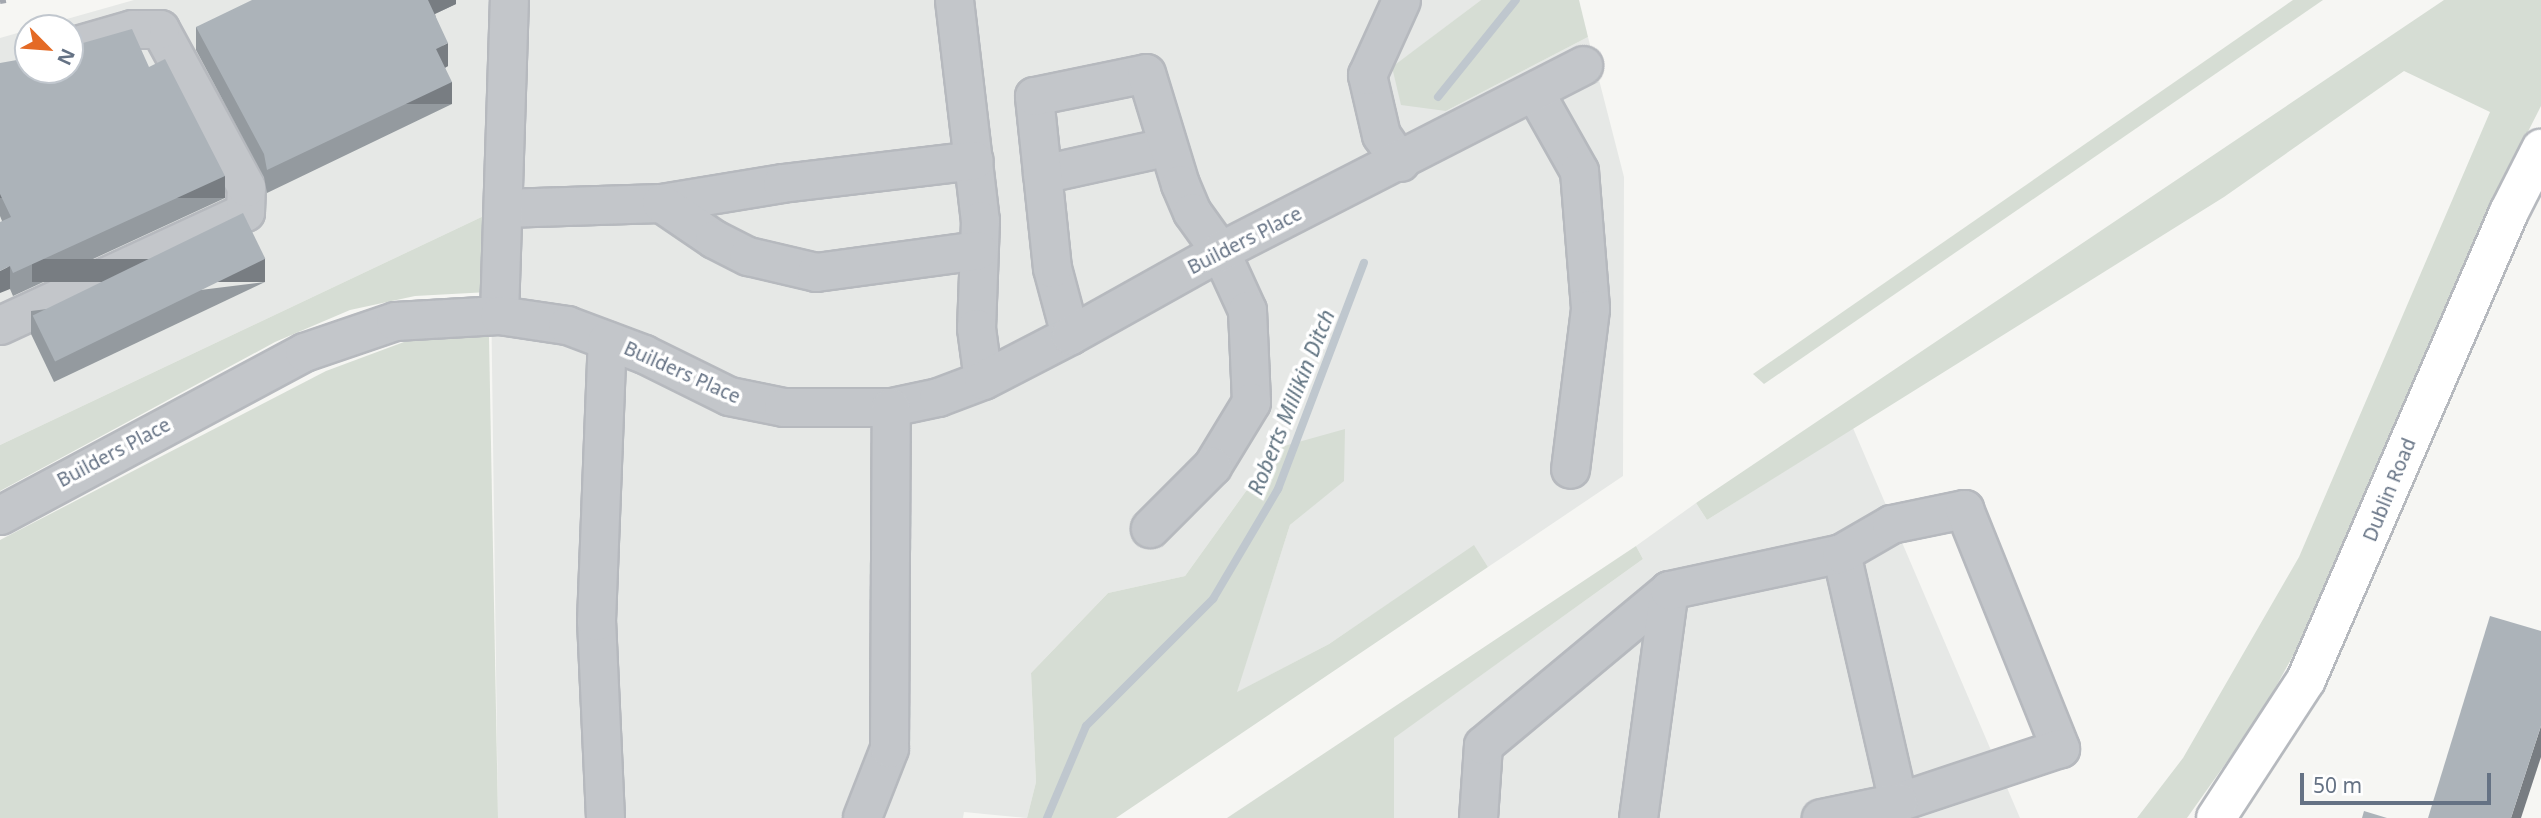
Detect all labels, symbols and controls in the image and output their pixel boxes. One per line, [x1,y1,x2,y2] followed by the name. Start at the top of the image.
[14,14,84,84] north arrow
[51,45,81,70] text: N
[1184,202,1306,280] street label: Builders Place
[1242,306,1340,498] water label: Roberts Millikin Ditch
[620,337,744,409] street label: Builders Place
[53,414,175,492] street label: Builders Place
[2359,435,2421,545] street label: Dublin Road
[2303,758,2494,802] scale bar
[2313,771,2362,799] text: 50 m

